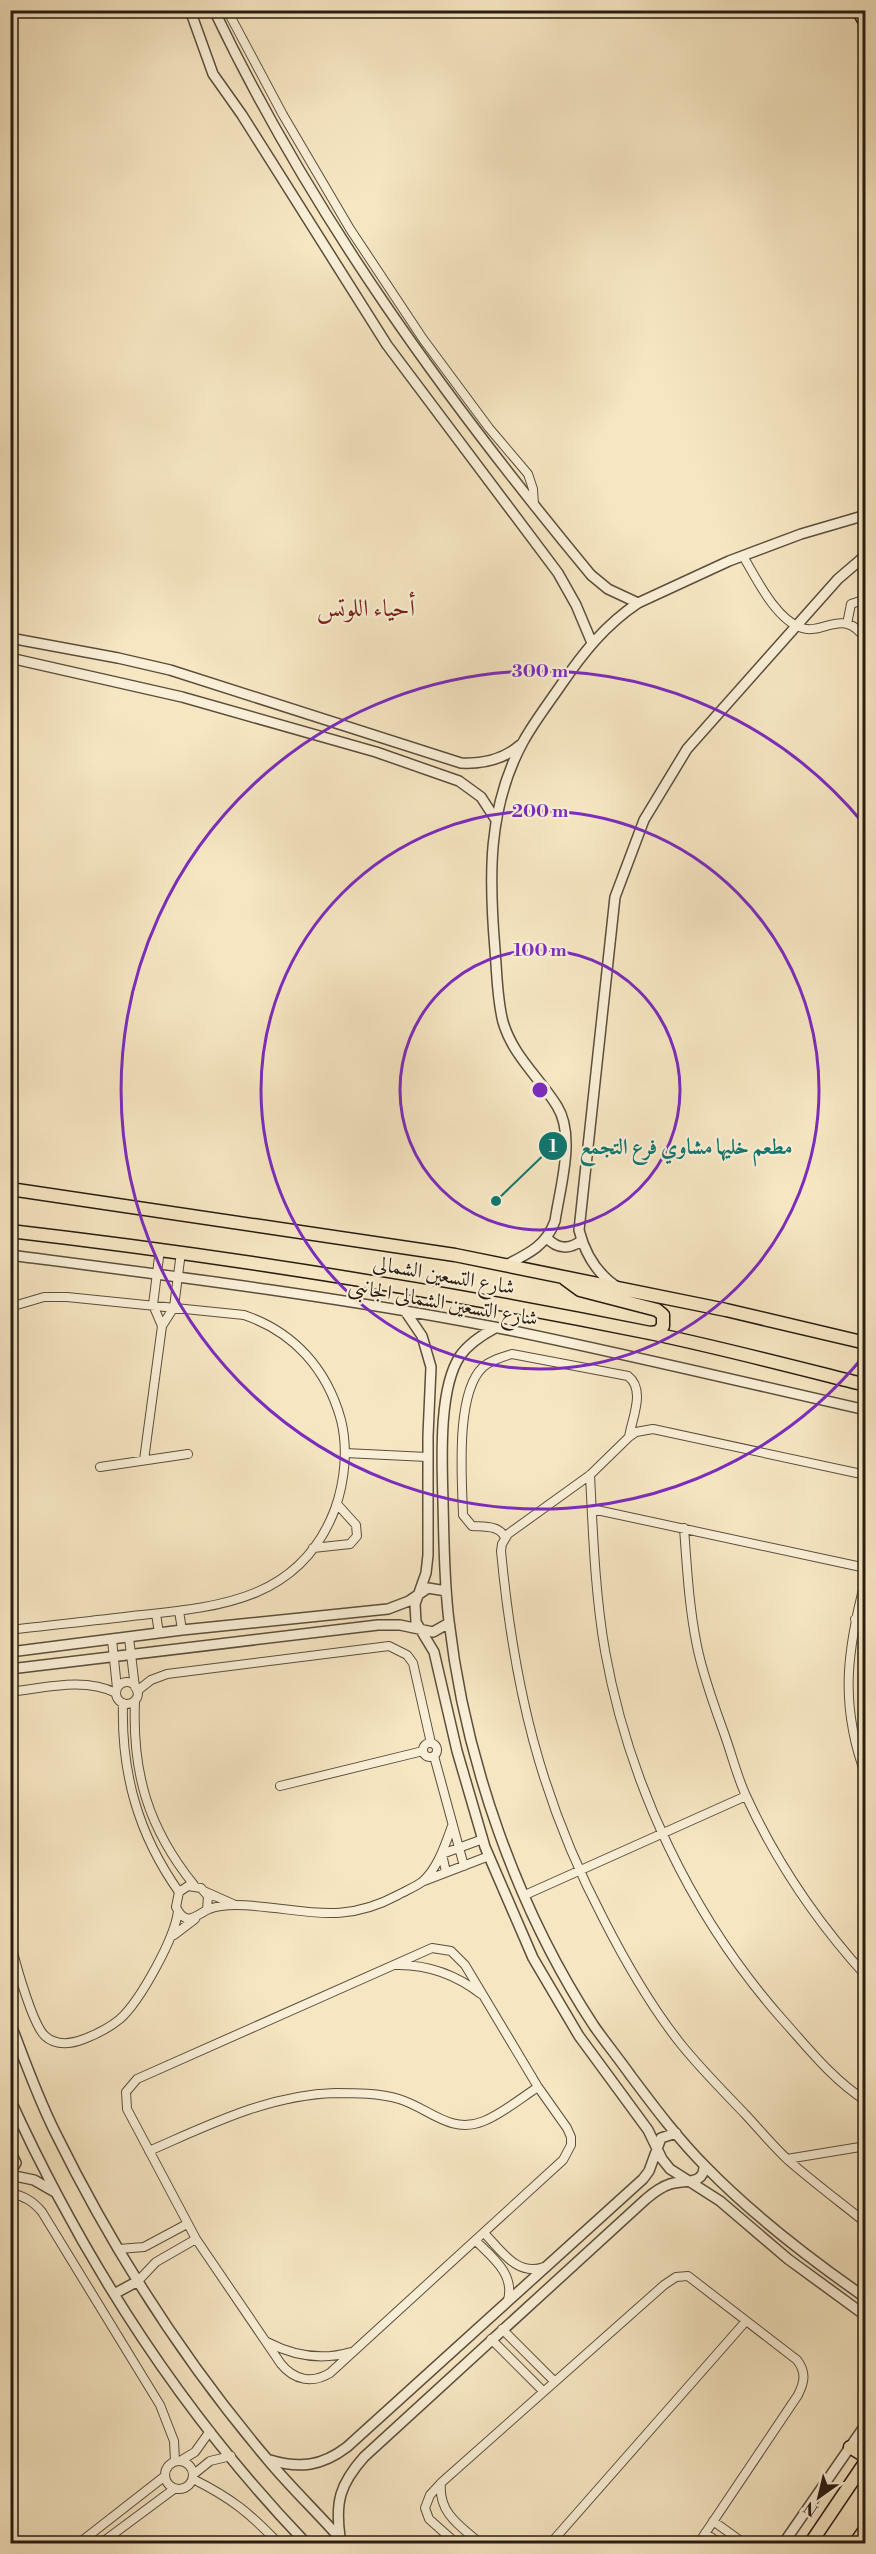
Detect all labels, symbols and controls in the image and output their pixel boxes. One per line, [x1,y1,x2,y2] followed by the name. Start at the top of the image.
[317,591,416,624] district label: أحياء اللوتس
[512,660,569,683] text: 300 m
[512,800,569,823] text: 200 m
[513,939,567,962] text: 100 m
[530,1080,550,1100] centre of rings
[538,1126,805,1166] callout: مطعم خليها مشاوي فرع التجمع
[579,1134,793,1167] text: مطعم خليها مشاوي فرع التجمع
[549,1135,558,1158] text: 1
[370,1251,517,1305] street label: شارع التسعين الشمالى
[345,1274,540,1336] street label: شارع التسعين الشمالى الجانبى
[789,2467,849,2527] north arrow
[800,2497,822,2520] text: N

